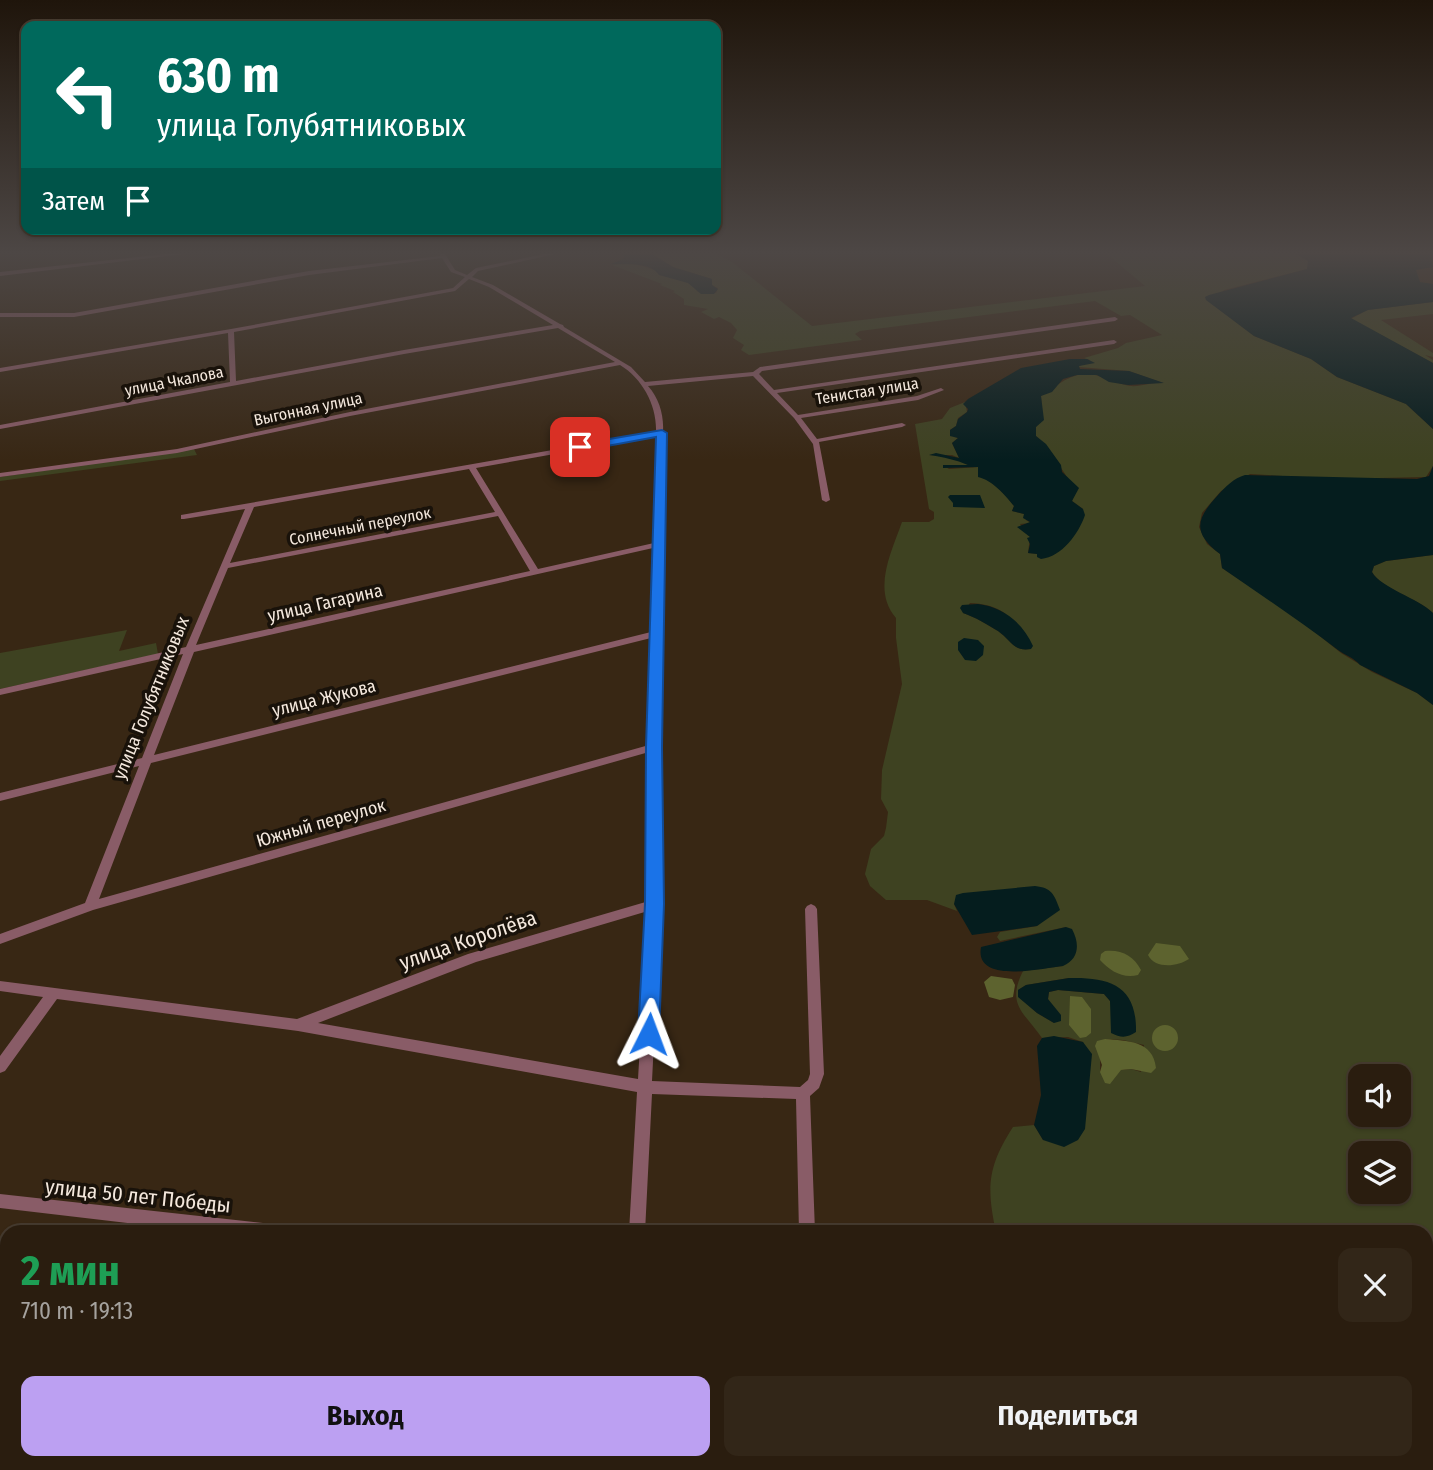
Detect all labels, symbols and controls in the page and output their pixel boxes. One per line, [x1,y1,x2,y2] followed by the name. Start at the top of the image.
[157,46,280,105] text: 630 m
[42,49,133,140] icon: left
[157,106,466,144] text: улица Голубятниковых
[119,182,157,220] icon: arrive
[42,186,105,217] text: Затем
[123,362,225,400] street label: улица Чкалова
[814,373,920,409] street label: Тенистая улица
[252,388,364,430] street label: Выгонная улица
[550,417,610,477] pin
[561,428,599,466] icon: arrive
[288,503,433,549] street label: Солнечный переулок
[265,579,385,627] street label: улица Гагарина
[108,613,194,783] street label: улица Голубятниковых
[270,674,378,721] street label: улица Жукова
[254,794,389,852] street label: Южный переулок
[396,904,540,976] street label: улица Королёва
[612,997,686,1071] position arrow
[1348,1064,1411,1204] map controls
[1348,1064,1411,1127] button: sound
[1348,1141,1411,1204] button: layers
[44,1173,232,1219] street label: улица 50 лет Победы
[21,1246,120,1296] text: 2 мин
[1338,1248,1412,1322] button: close
[21,1297,133,1325] text: 710 m · 19:13
[21,1376,710,1456] button: Выход
[724,1376,1412,1456] button: Поделиться

